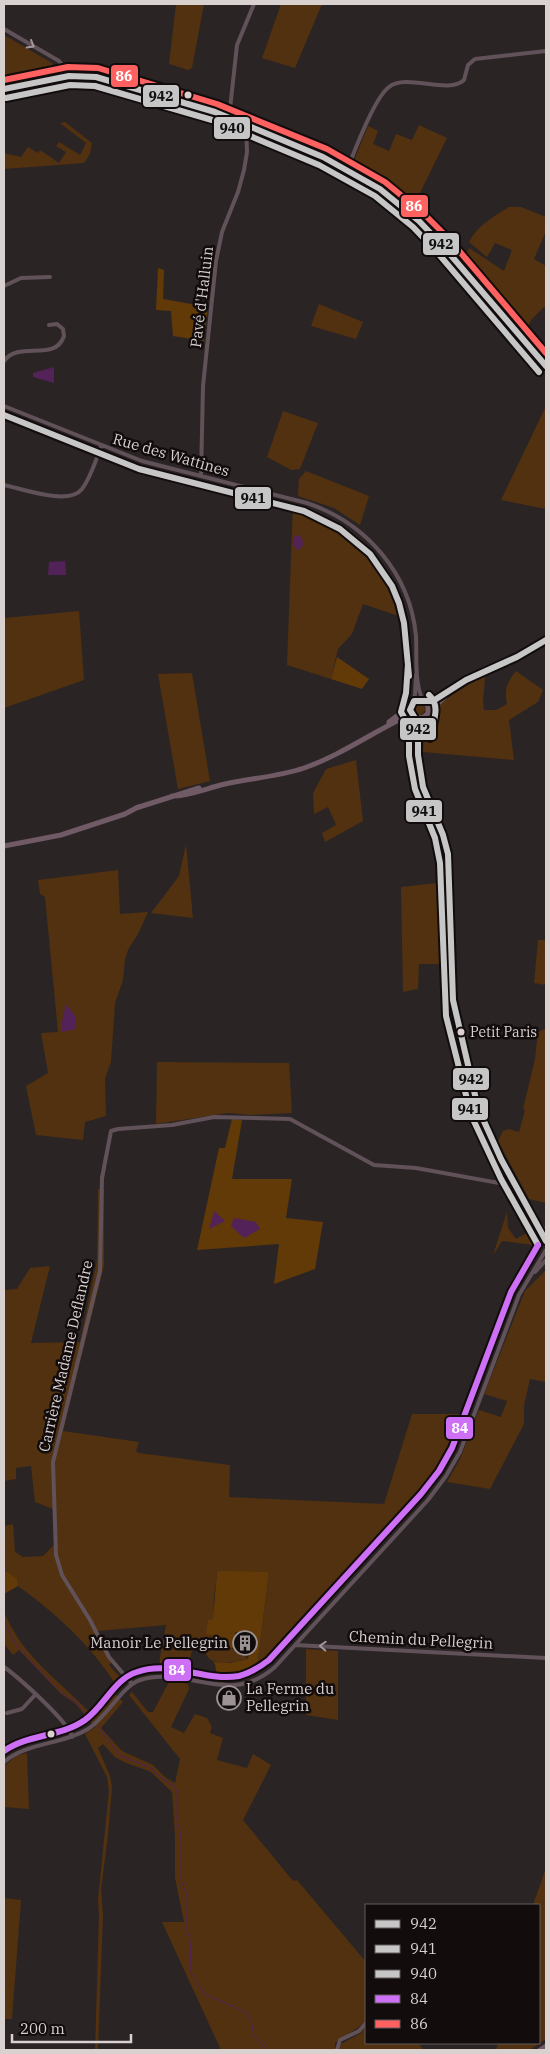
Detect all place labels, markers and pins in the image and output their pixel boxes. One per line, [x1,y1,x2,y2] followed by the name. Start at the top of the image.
[183,90,193,100] unlabelled marker
[470,1023,537,1041] place label: Petit Paris
[456,1027,466,1037] marker: Petit Paris
[232,1630,258,1656] building icon: Manoir Le Pellegrin
[90,1633,228,1652] place label: Manoir Le Pellegrin
[246,1679,334,1715] place label: La Ferme du Pellegrin
[216,1685,242,1711] shop icon: La Ferme du Pellegrin
[46,1729,56,1739] unlabelled marker

